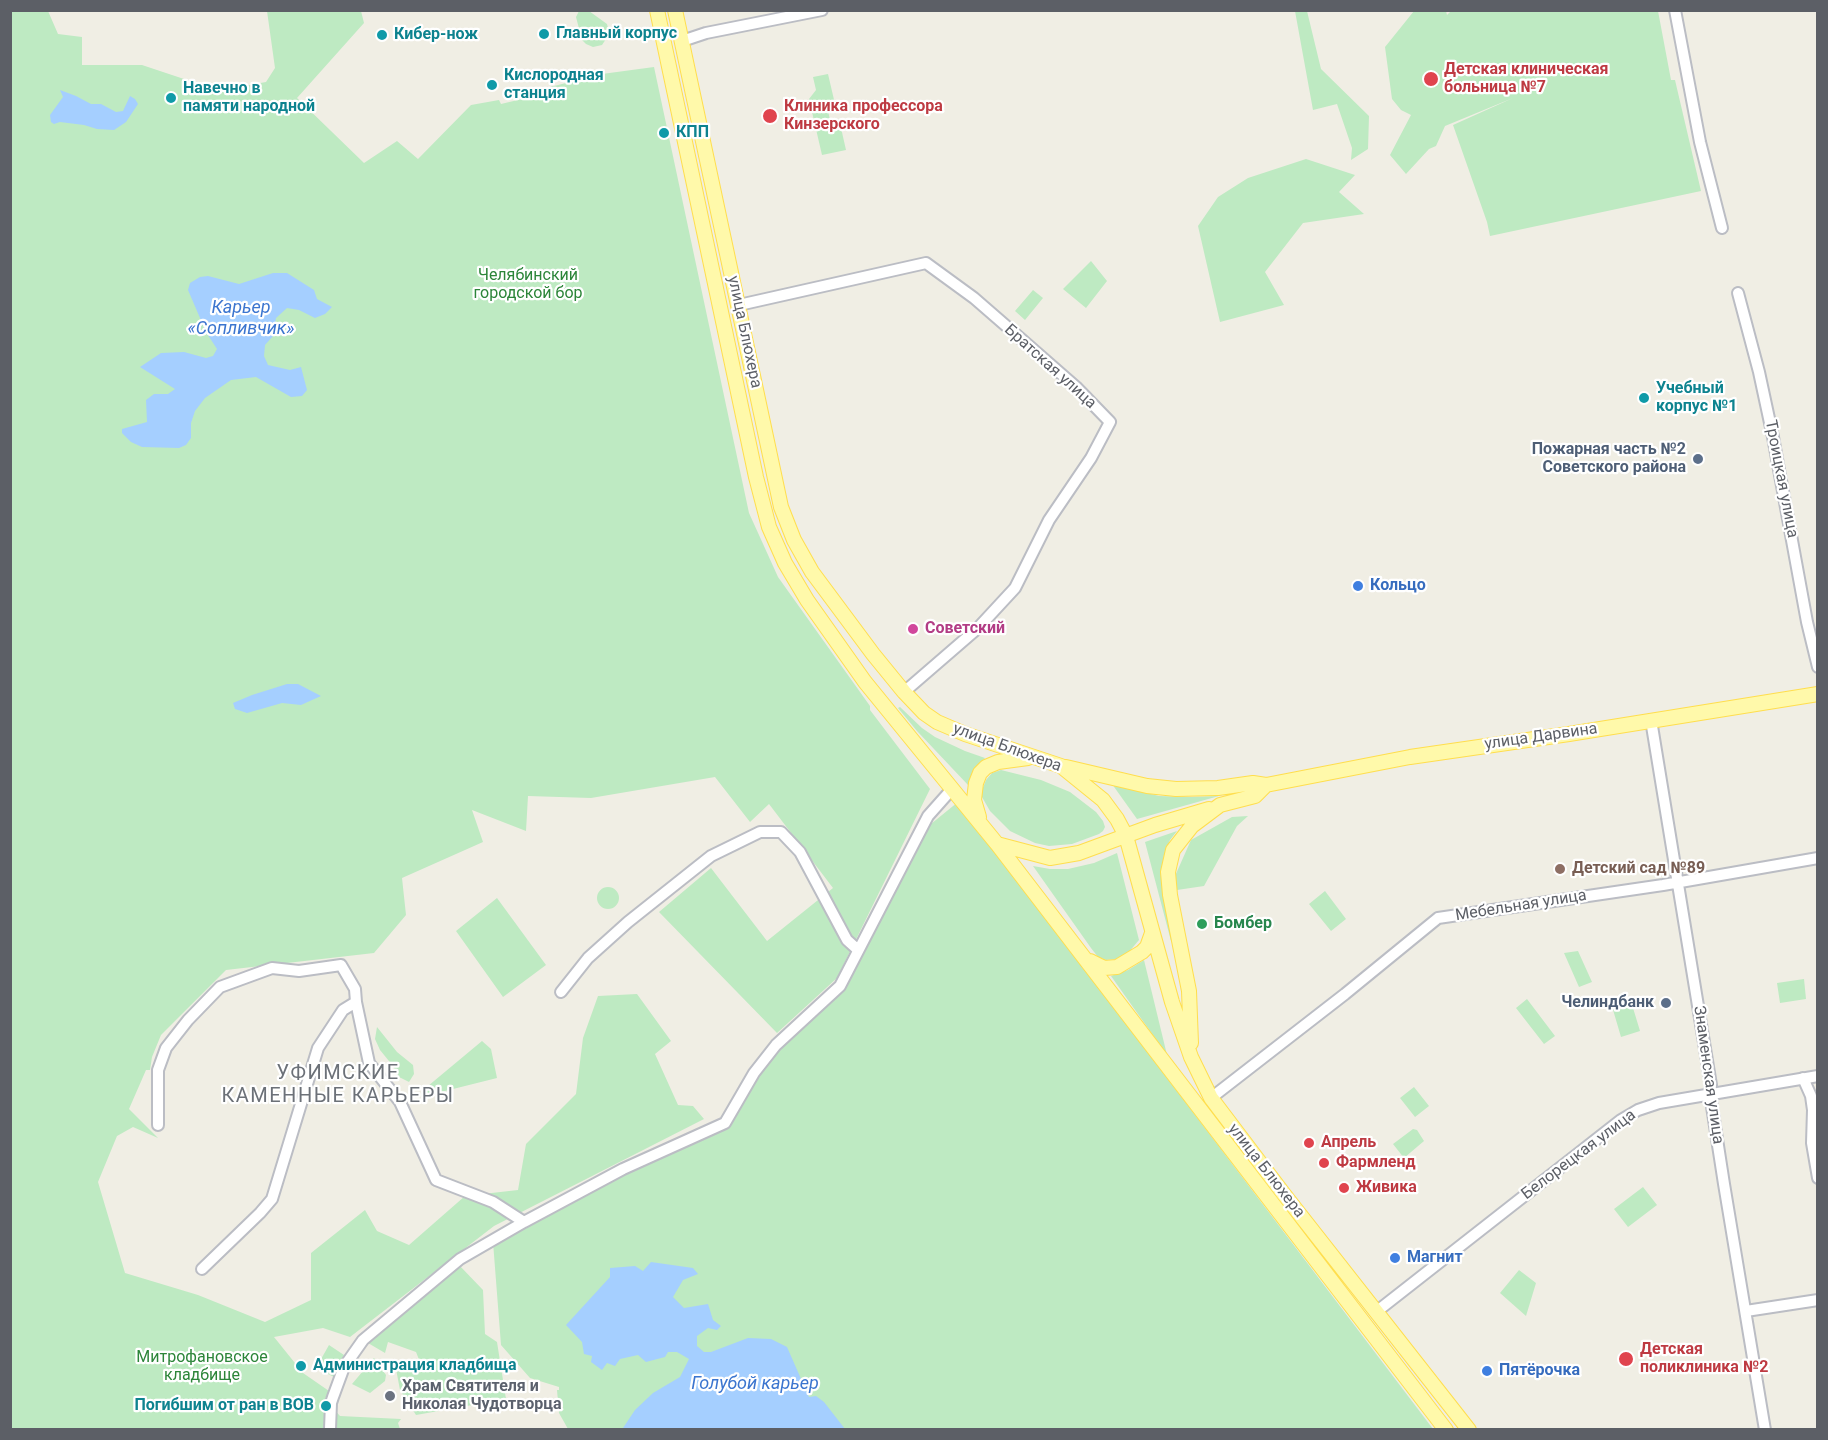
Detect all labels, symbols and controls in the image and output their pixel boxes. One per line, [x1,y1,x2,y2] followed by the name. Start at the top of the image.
[556,24,677,44] place label: Главный корпус
[394,25,478,45] place label: Кибер-нож
[537,27,551,41] marker: Главный корпус
[375,28,389,42] marker: Кибер-нож
[1444,60,1609,98] place label: Детская клиническая больница №7
[504,66,604,104] place label: Кислородная станция
[1422,70,1440,88] marker: Детская клиническая больница №7
[485,78,499,92] marker: Кислородная станция
[183,79,315,117] place label: Навечно в памяти народной
[164,91,178,105] marker: Навечно в памяти народной
[784,97,943,135] place label: Клиника профессора Кинзерского
[761,107,779,125] marker: Клиника профессора Кинзерского
[676,123,709,143] place label: КПП
[657,126,671,140] marker: КПП
[473,266,583,304] park label: Челябинский городской бор
[723,274,765,390] street label: улица Блюхера
[187,297,295,340] water label: Карьер «Сопливчик»
[1000,321,1100,413] street label: Братская улица
[1656,379,1737,417] place label: Учебный корпус №1
[1637,391,1651,405] marker: Учебный корпус №1
[1760,418,1802,540] street label: Троицкая улица
[1532,440,1686,478] place label: Пожарная часть №2 Советского района
[1691,452,1705,466] marker: Пожарная часть №2 Советского района
[1370,576,1426,596] place label: Кольцо
[1351,579,1365,593] marker: Кольцо
[925,619,1005,639] place label: Советский
[906,622,920,636] marker: Советский
[950,719,1064,777] street label: улица Блюхера
[1483,720,1599,754] street label: улица Дарвина
[1572,859,1705,879] place label: Детский сад №89
[1553,862,1567,876] marker: Детский сад №89
[1454,886,1588,926] street label: Мебельная улица
[1214,914,1272,934] place label: Бомбер
[1195,917,1209,931] marker: Бомбер
[1561,993,1654,1013] place label: Челиндбанк
[1659,996,1673,1010] marker: Челиндбанк
[1689,1005,1727,1145] street label: Знаменская улица
[221,1062,455,1109] district label: УФИМСКИЕ КАМЕННЫЕ КАРЬЕРЫ
[1518,1106,1640,1204] street label: Белорецкая улица
[1223,1120,1309,1222] street label: улица Блюхера
[1321,1133,1376,1153] place label: Апрель
[1302,1136,1316,1150] marker: Апрель
[1336,1153,1416,1173] place label: Фармленд
[1317,1156,1331,1170] marker: Фармленд
[1356,1178,1417,1198] place label: Живика
[1337,1181,1351,1195] marker: Живика
[1407,1248,1463,1268] place label: Магнит
[1388,1251,1402,1265] marker: Магнит
[1640,1340,1768,1378] place label: Детская поликлиника №2
[136,1348,268,1386] park label: Митрофановское кладбище
[1617,1350,1635,1368] marker: Детская поликлиника №2
[313,1356,517,1376] place label: Администрация кладбища
[294,1359,308,1373] marker: Администрация кладбища
[1499,1361,1580,1381] place label: Пятёрочка
[1480,1364,1494,1378] marker: Пятёрочка
[691,1373,819,1395] water label: Голубой карьер
[402,1377,562,1415] place label: Храм Святителя и Николая Чудотворца
[383,1389,397,1403] marker: Храм Святителя и Николая Чудотворца
[134,1396,314,1416] place label: Погибшим от ран в ВОВ
[319,1399,333,1413] marker: Погибшим от ран в ВОВ

